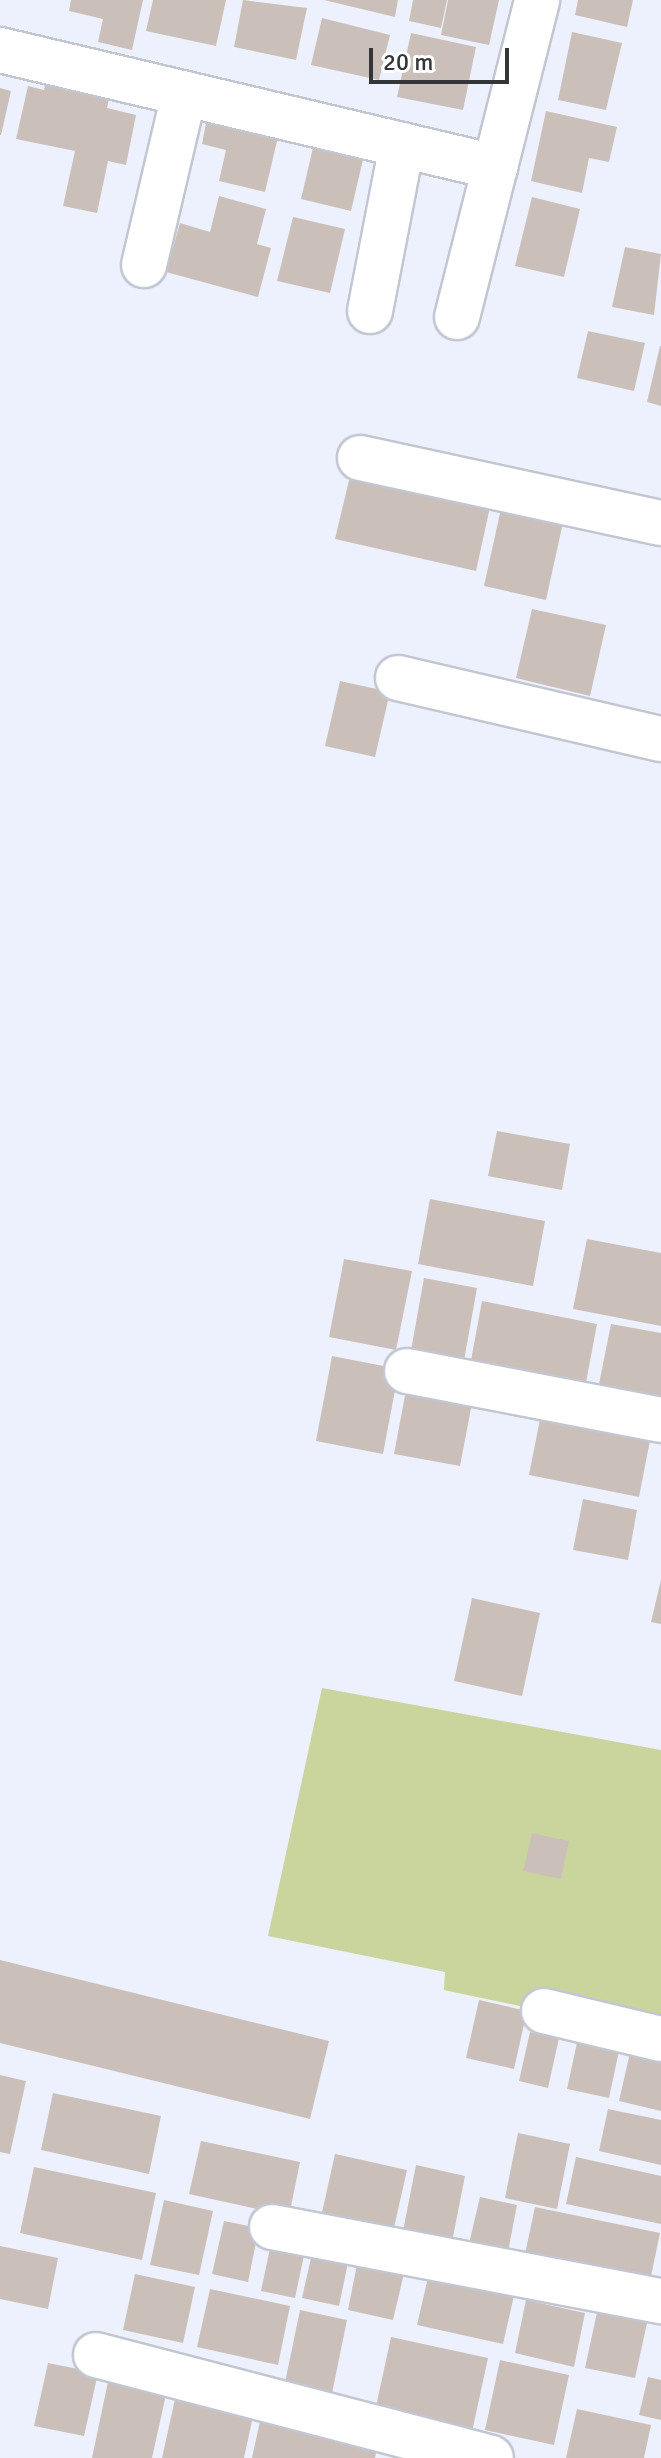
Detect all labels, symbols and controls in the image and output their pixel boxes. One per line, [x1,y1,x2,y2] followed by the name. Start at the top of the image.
[373,32,513,82] scale bar
[383,47,433,77] text: 20 m

